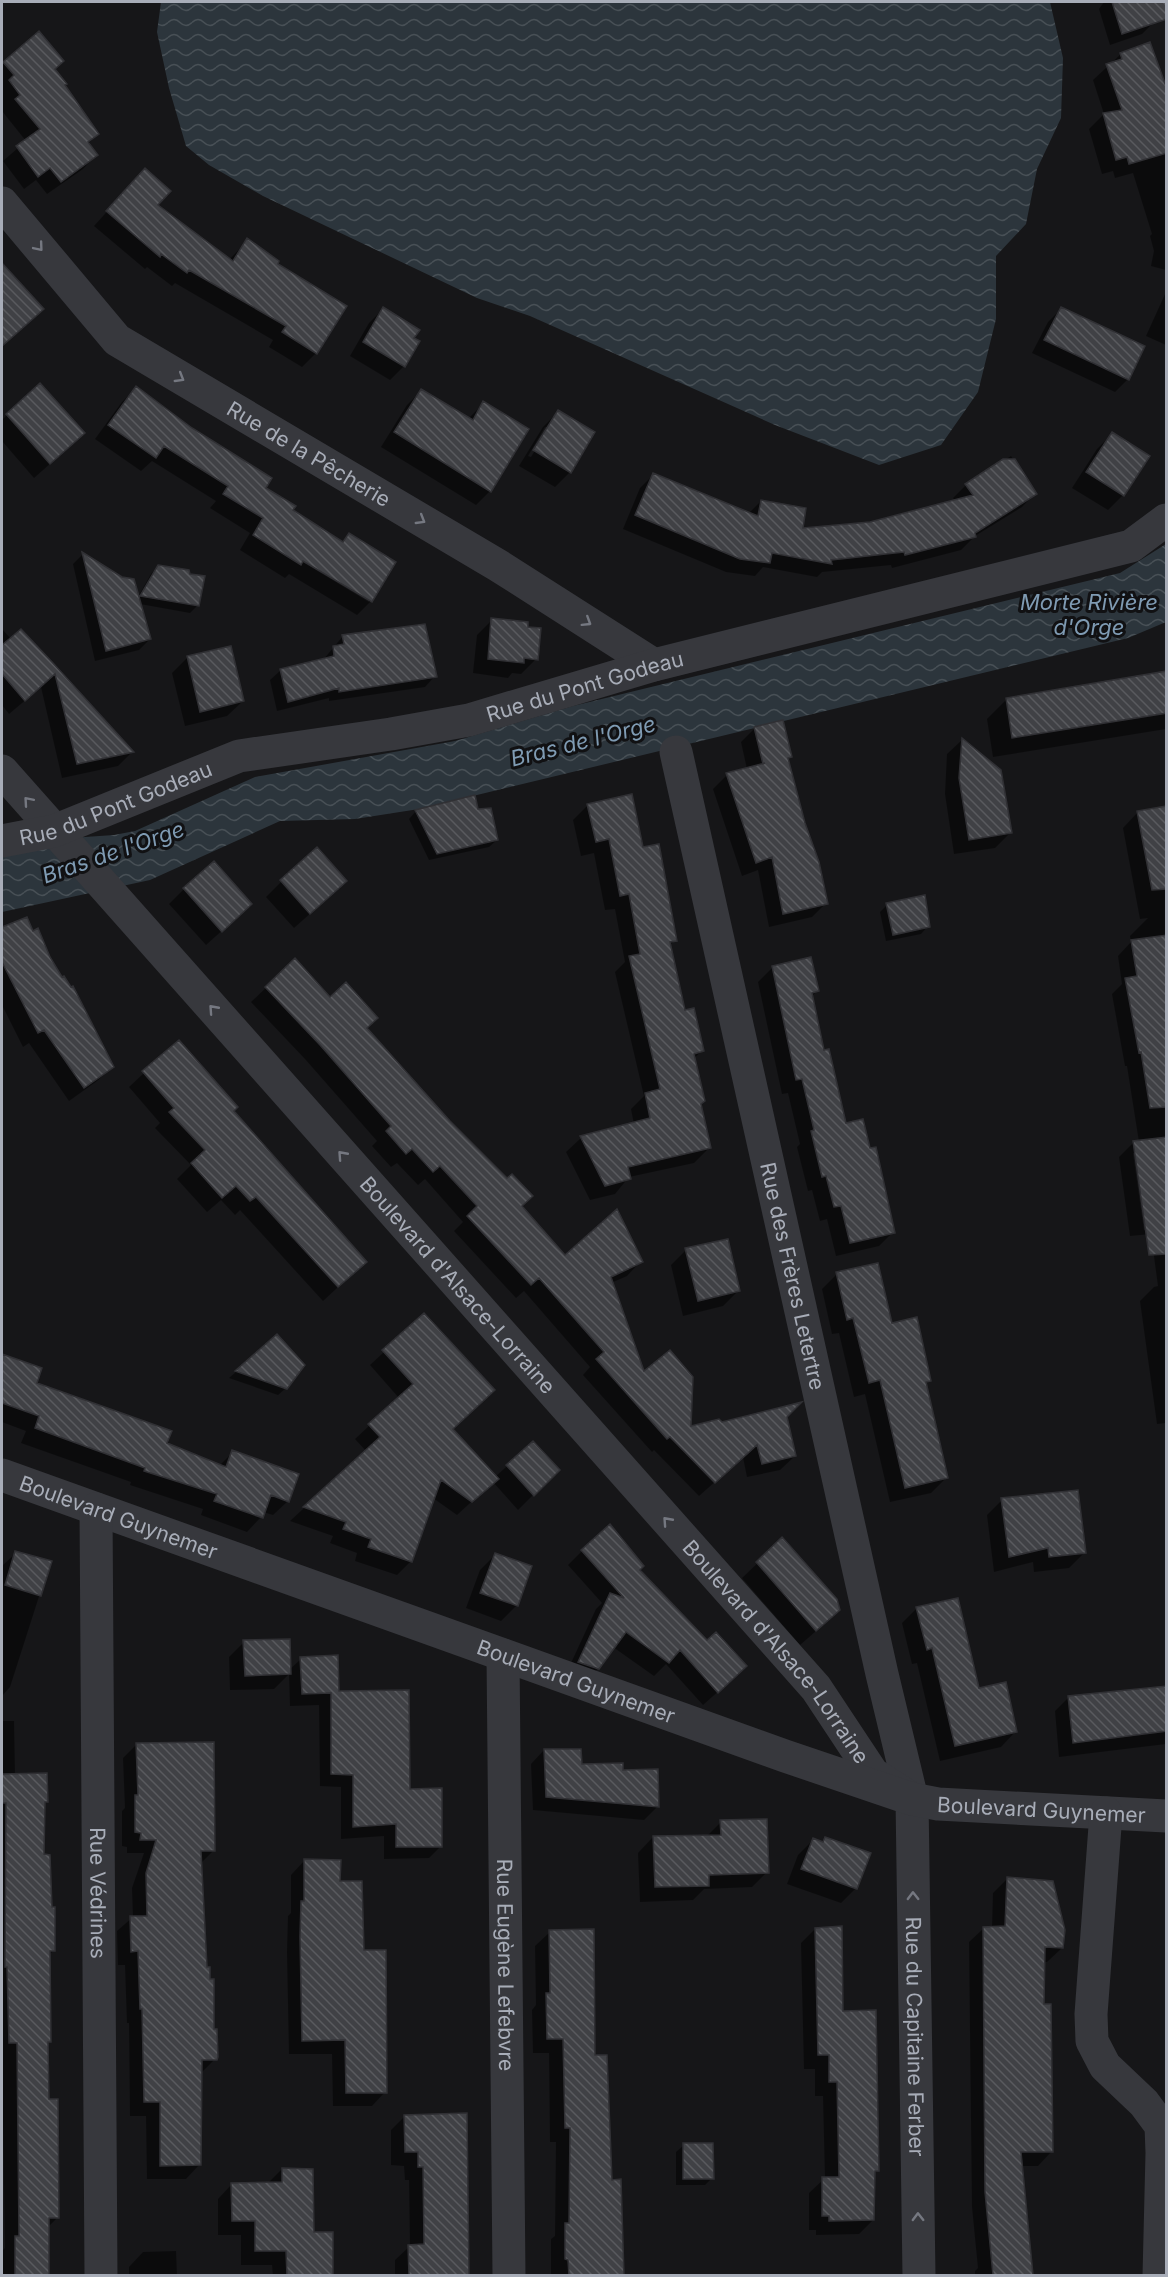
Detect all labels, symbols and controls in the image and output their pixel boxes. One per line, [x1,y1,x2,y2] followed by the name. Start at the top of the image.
[32,240,43,251] one-way arrow
[174,370,185,382] one-way arrow
[223,396,395,512] street label: Rue de la Pêcherie
[414,513,425,524] one-way arrow
[1020,589,1158,640] water label: Morte Rivière d'Orge
[580,615,591,626] one-way arrow
[483,646,686,727] street label: Rue du Pont Godeau
[508,710,658,772] water label: Bras de l'Orge
[17,756,215,850] street label: Rue du Pont Godeau
[24,797,35,808] one-way arrow
[38,815,188,889] water label: Bras de l'Orge
[209,1005,220,1016] one-way arrow
[338,1151,349,1162] one-way arrow
[756,1160,831,1392] street label: Rue des Frères Letertre
[355,1171,561,1398] street label: Boulevard d'Alsace-Lorraine
[16,1470,221,1564] street label: Boulevard Guynemer
[663,1517,674,1527] one-way arrow
[678,1535,875,1768] street label: Boulevard d'Alsace-Lorraine
[474,1634,679,1728] street label: Boulevard Guynemer
[937,1791,1146,1827] street label: Boulevard Guynemer
[86,1827,111,1959] street label: Rue Védrines
[492,1859,520,2071] street label: Rue Eugène Lefebvre
[907,1892,919,1901] one-way arrow
[901,1917,930,2157] street label: Rue du Capitaine Ferber
[912,2213,925,2222] one-way arrow

